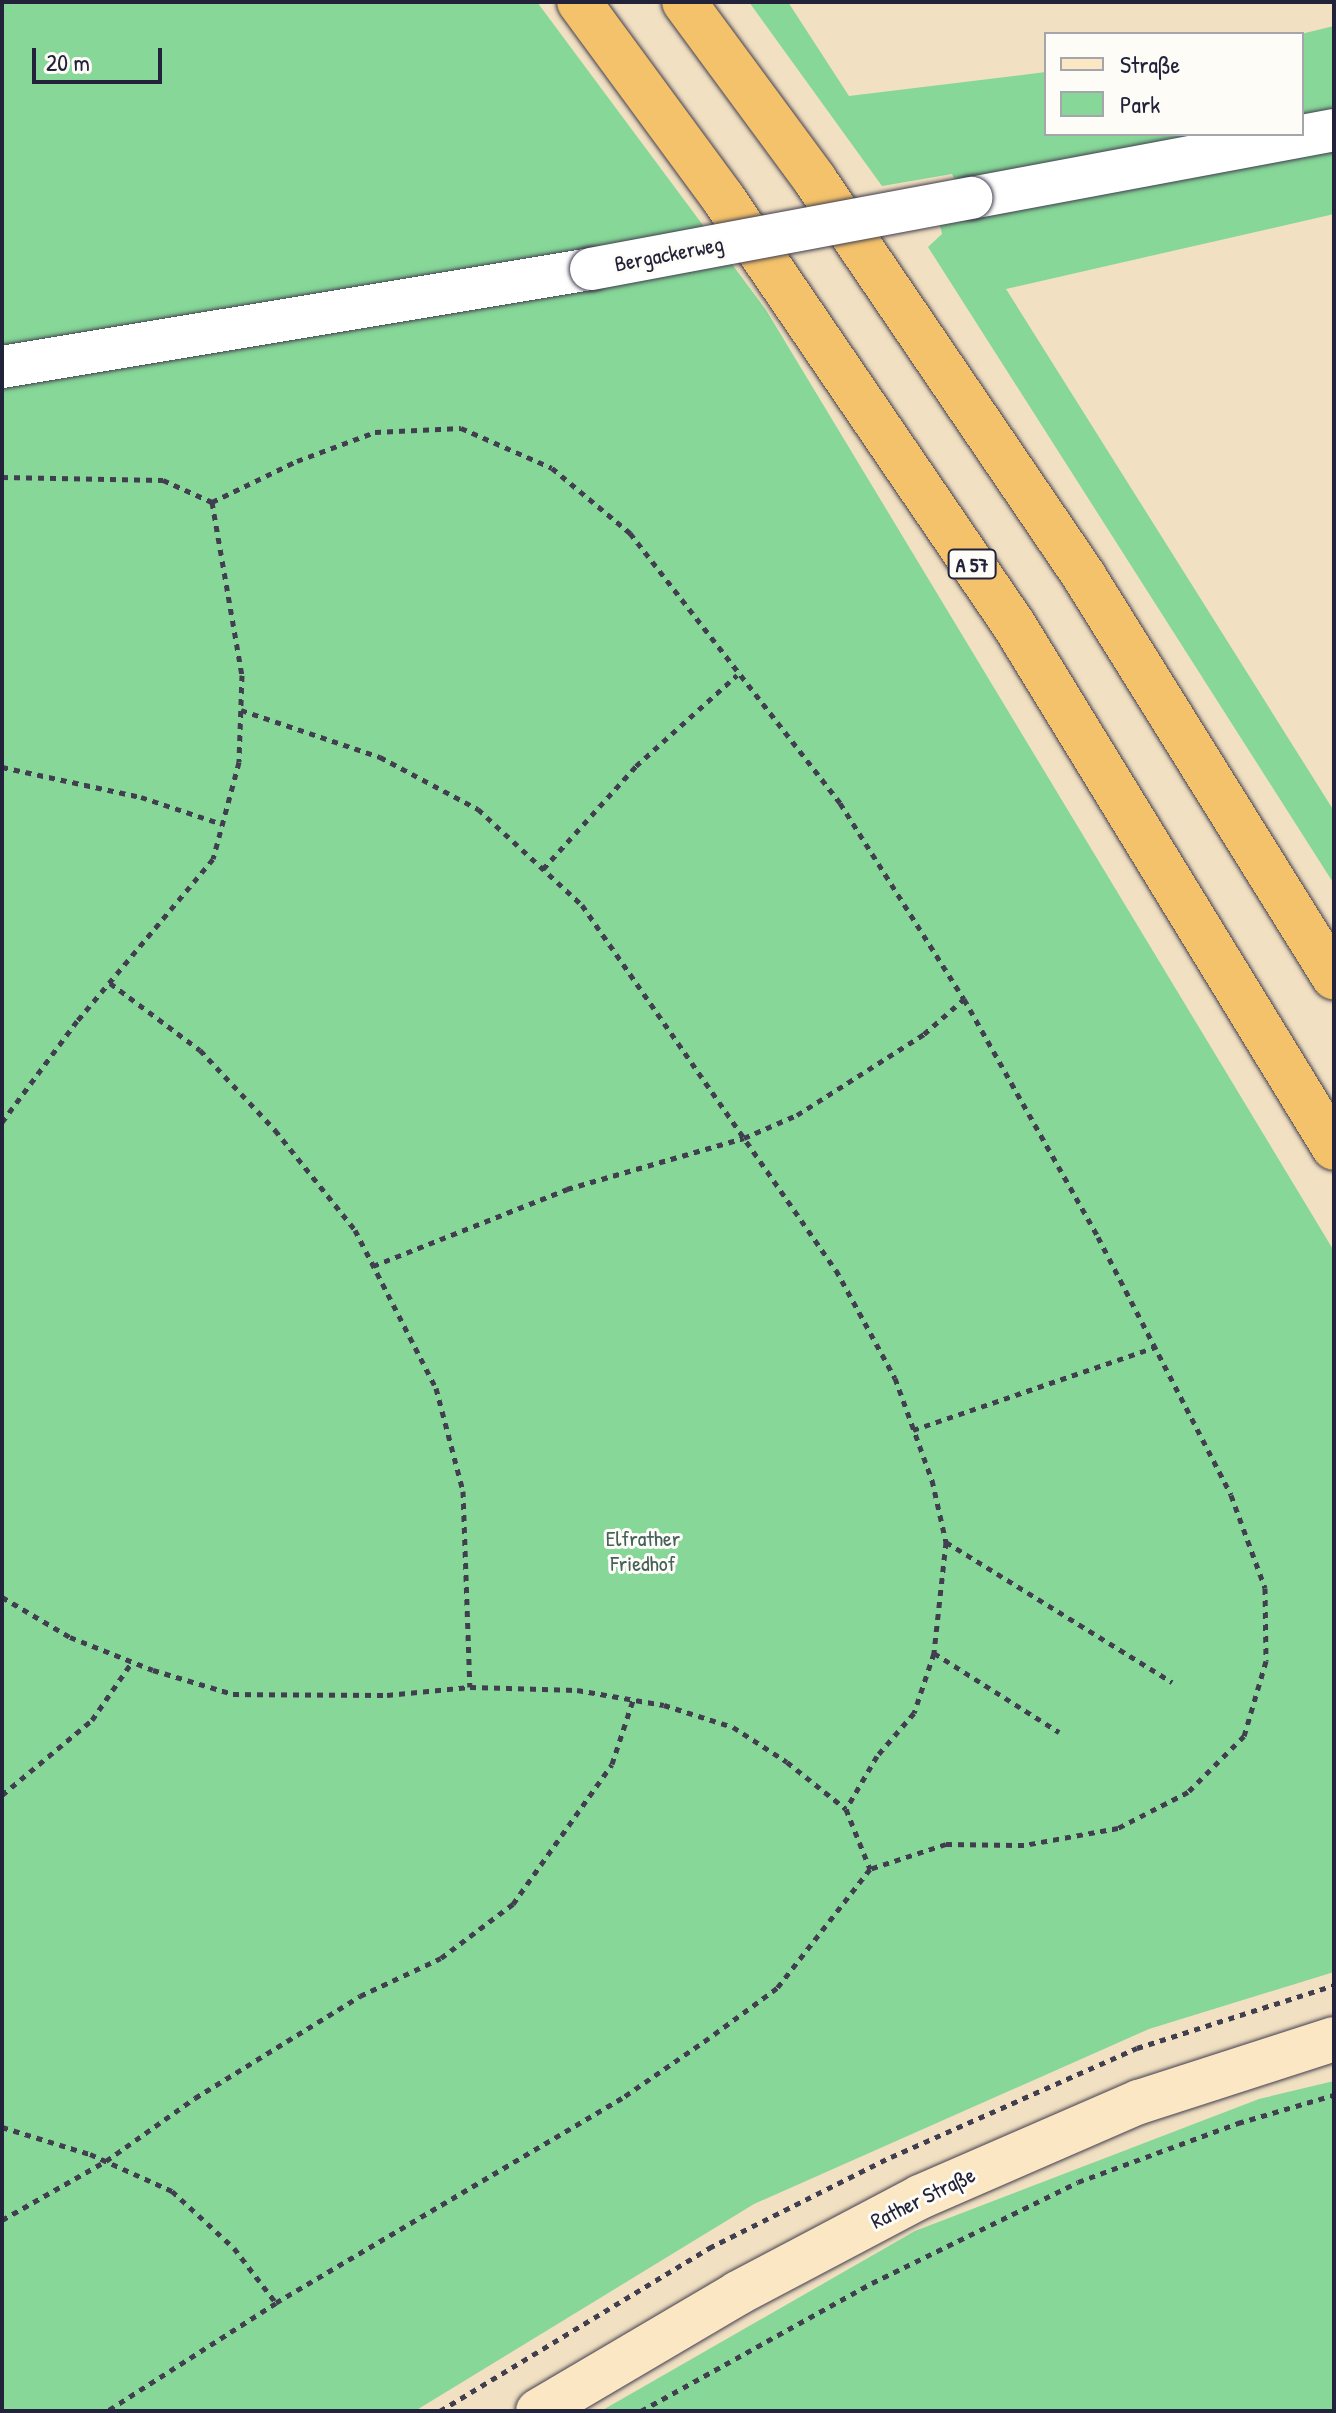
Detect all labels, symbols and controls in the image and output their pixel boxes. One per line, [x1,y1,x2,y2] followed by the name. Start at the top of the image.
[36,32,166,82] scale bar
[1044,32,1304,136] legend
[46,46,90,78] text: 20 m
[1120,48,1180,80] text: Straße
[1120,88,1160,120] text: Park
[612,231,726,277] street label: Bergackerweg
[946,548,998,580] road number: A 57
[606,1525,680,1576] park label: Elfrather Friedhof
[866,2161,980,2235] street label: Rather Straße

